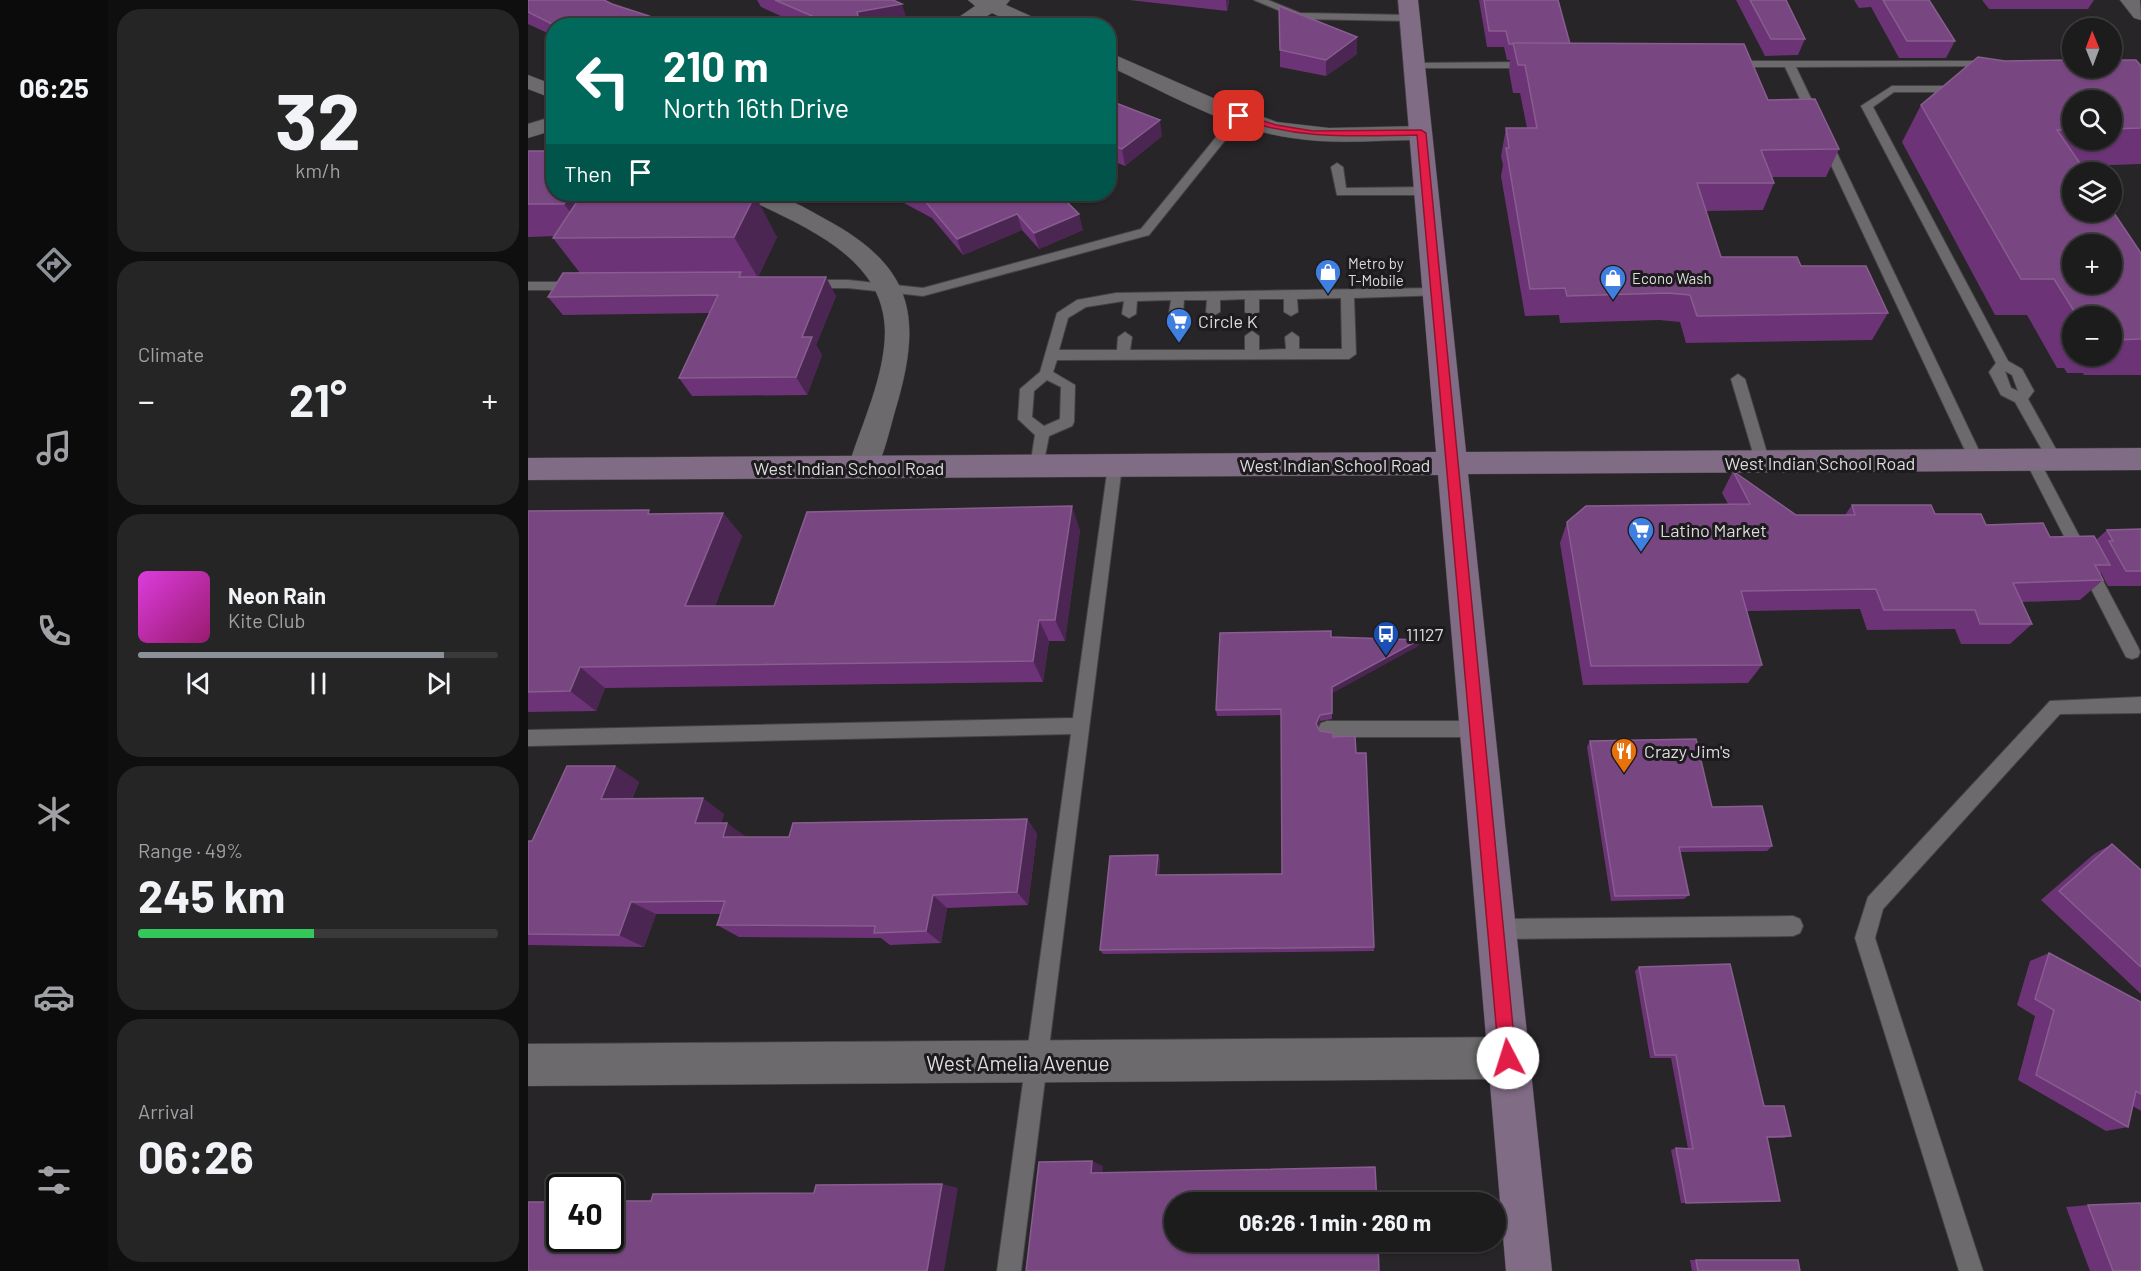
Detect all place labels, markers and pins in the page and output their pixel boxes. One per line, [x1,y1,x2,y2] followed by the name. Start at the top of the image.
[1213,90,1264,141] pin
[1348,254,1404,289] place label: Metro by T-Mobile
[1313,257,1343,295] shop icon: Metro by T-Mobile
[1598,263,1628,301] shop icon: Econo Wash
[1632,269,1712,287] place label: Econo Wash
[1164,306,1194,344] supermarket icon: Circle K
[1198,310,1258,332] place label: Circle K
[1626,515,1656,553] supermarket icon: Latino Market
[1660,519,1767,541] place label: Latino Market
[1371,619,1401,657] bus stop icon: 11127
[1406,623,1444,645] place label: 11127
[1609,736,1639,774] restaurant icon: Crazy Jim's
[1644,740,1730,762] place label: Crazy Jim's

